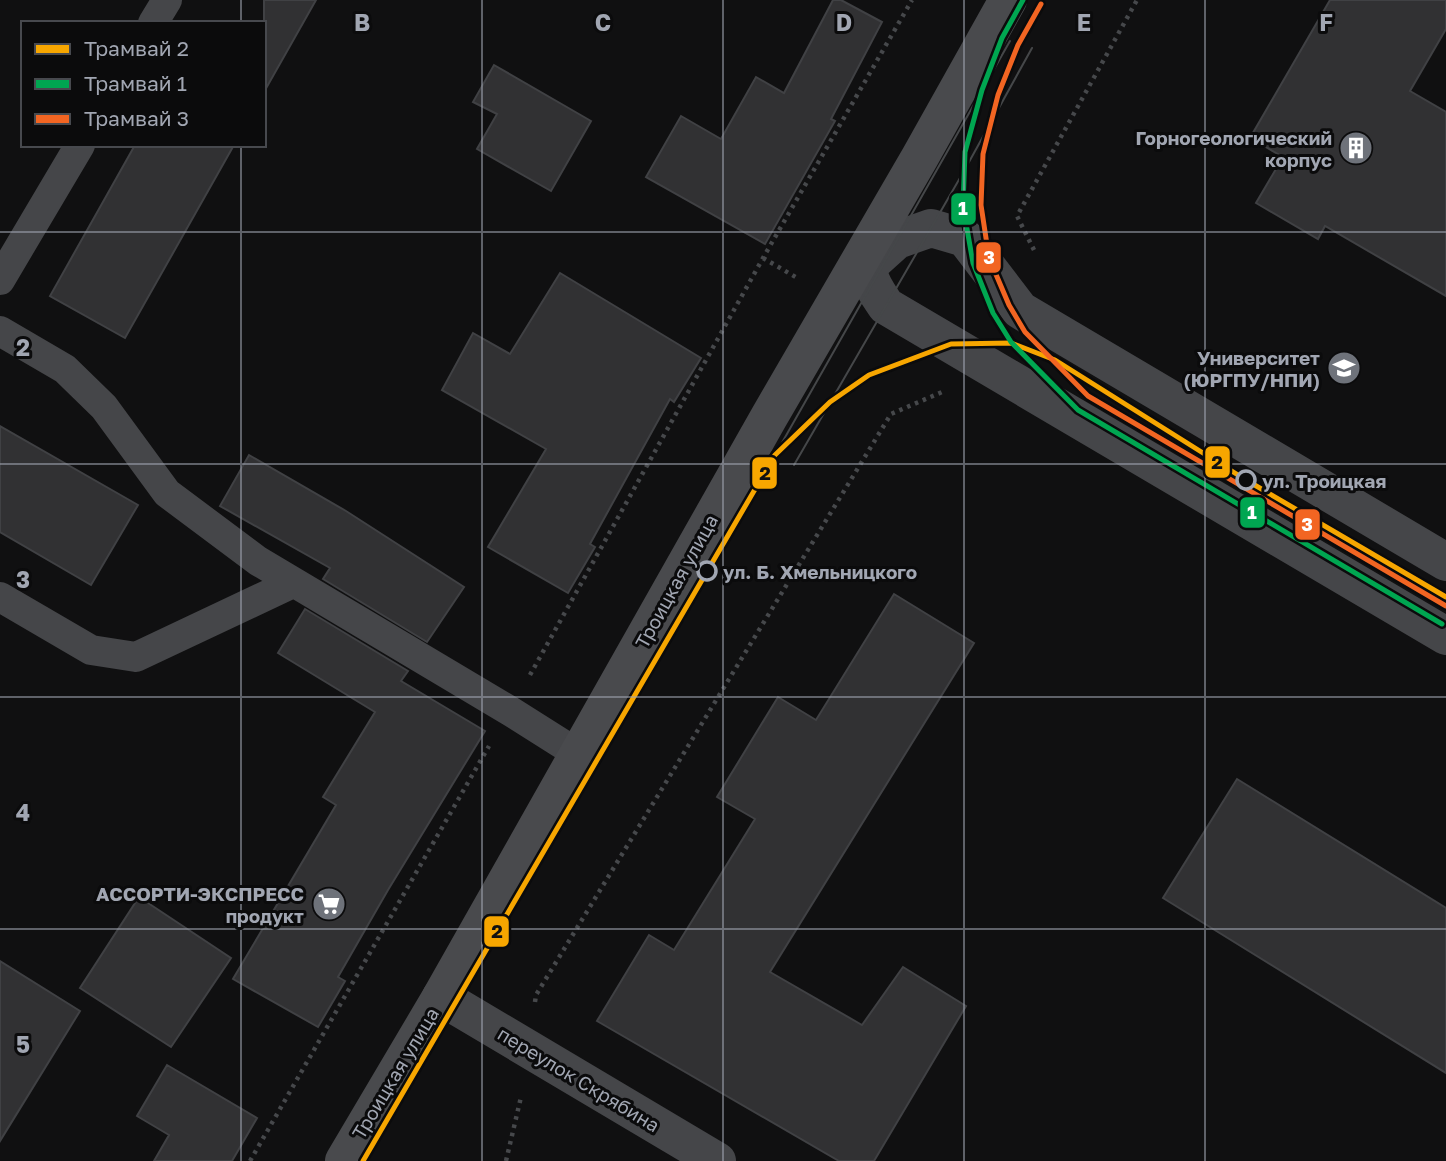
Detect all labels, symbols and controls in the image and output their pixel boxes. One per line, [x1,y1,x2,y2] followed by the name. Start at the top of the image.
[354,8,370,36] text: B
[595,8,611,36] text: C
[836,8,852,36] text: D
[1077,8,1091,36] text: E
[1319,8,1333,36] text: F
[21,21,266,147] legend
[84,35,189,61] text: Трамвай 2
[84,70,187,96] text: Трамвай 1
[84,105,189,131] text: Трамвай 3
[1135,126,1332,171] place label: Горногеологический корпус
[1337,129,1375,167] building icon: Горногеологический корпус
[950,192,977,226] line badge: 1
[958,196,968,219] text: 1
[975,241,1002,274] line badge: 3
[983,245,995,268] text: 3
[16,333,30,361] text: 2
[1183,346,1320,391] place label: Университет (ЮРГПУ/НПИ)
[1325,349,1363,387] school or university icon: Университет (ЮРГПУ/НПИ)
[1204,445,1231,479] line badge: 2
[1211,450,1223,473] text: 2
[751,456,778,490] line badge: 2
[759,461,771,484] text: 2
[1262,469,1386,492] place label: ул. Троицкая
[1236,470,1256,490] marker: ул. Троицкая
[1239,496,1266,529] line badge: 1
[1247,500,1257,523] text: 1
[1294,508,1321,541] line badge: 3
[630,510,722,652] street label: Троицкая улица
[1301,512,1313,535] text: 3
[723,560,917,583] place label: ул. Б. Хмельницкого
[697,561,717,581] marker: ул. Б. Хмельницкого
[16,565,30,593] text: 3
[16,798,30,826] text: 4
[96,882,304,927] place label: АССОРТИ-ЭКСПРЕСС продукт
[310,885,348,923] supermarket icon: АССОРТИ-ЭКСПРЕСС продукт
[483,915,510,948] line badge: 2
[491,919,503,942] text: 2
[347,1003,443,1143] street label: Троицкая улица
[494,1022,664,1136] street label: переулок Скрябина
[16,1030,30,1058] text: 5

